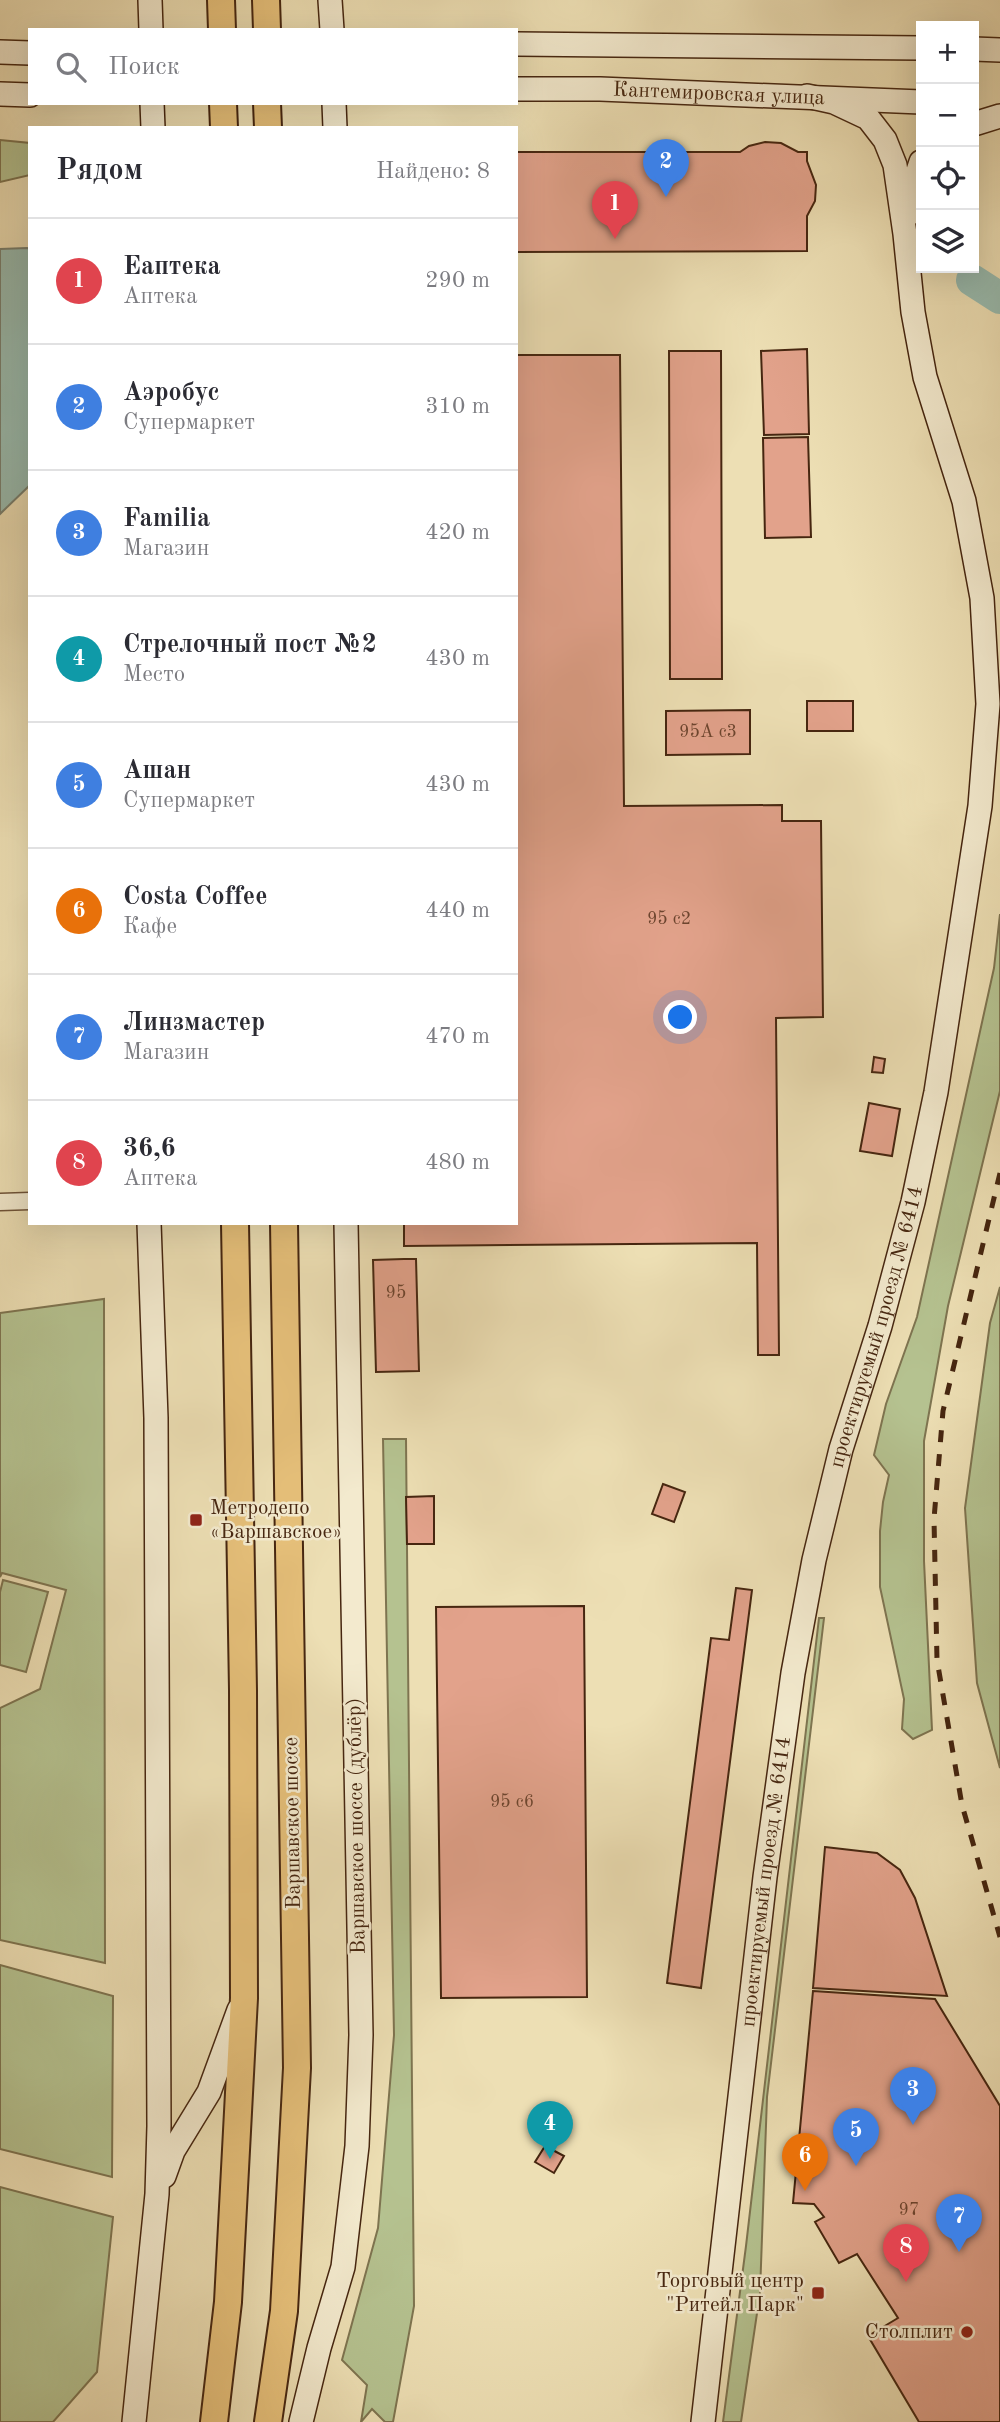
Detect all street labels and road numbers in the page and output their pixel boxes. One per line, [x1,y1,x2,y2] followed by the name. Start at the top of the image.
[612,79,825,109] street label: Кантемировская улица
[826,1184,927,1470] street label: проектируемый проезд № 6414
[344,1698,370,1954] street label: Варшавское шоссе (дублёр)
[738,1735,795,2028] street label: проектируемый проезд № 6414
[281,1737,305,1909] street label: Варшавское шоссе

